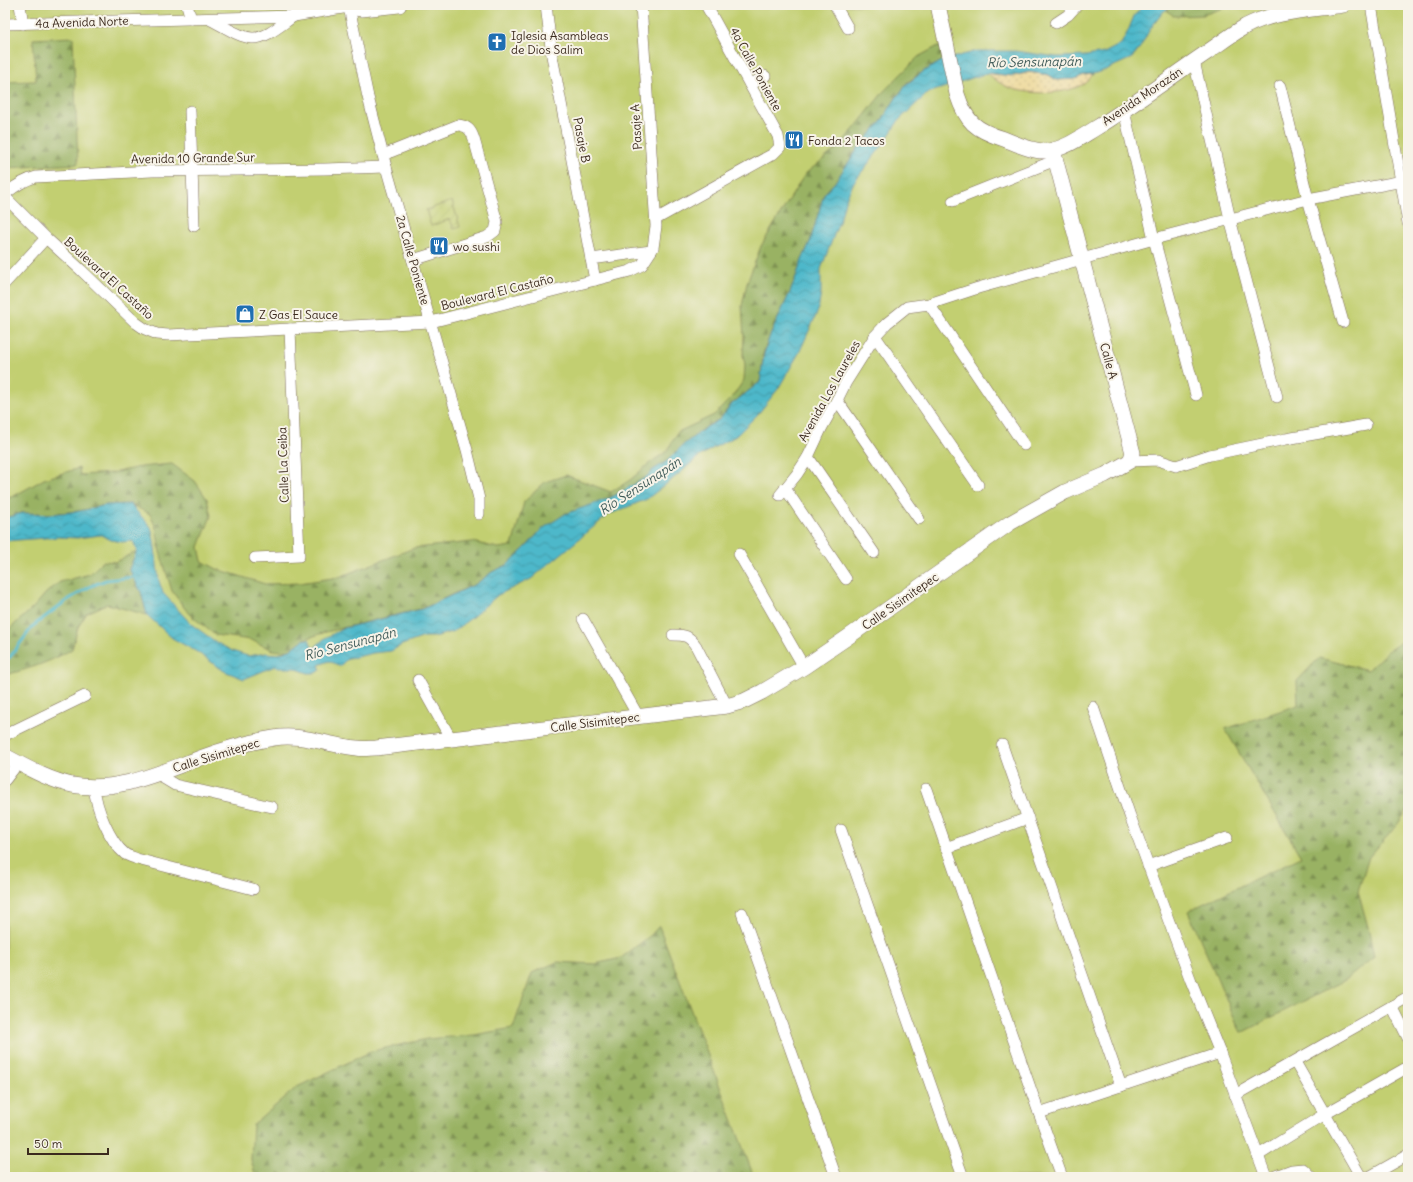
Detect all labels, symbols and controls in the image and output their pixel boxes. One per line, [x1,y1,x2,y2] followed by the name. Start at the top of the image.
[35,13,129,31] street label: 4a Avenida Norte
[727,25,785,113] street label: 4a Calle Poniente
[511,28,608,57] place label: Iglesia Asambleas de Dios Salim
[486,31,508,53] church icon: Iglesia Asambleas de Dios Salim
[987,53,1082,71] water label: Río Sensunapán
[1099,64,1185,128] street label: Avenida Morazán
[627,103,645,150] street label: Pasaje A
[570,116,594,164] street label: Pasaje B
[783,129,805,151] restaurant icon: Fonda 2 Tacos
[808,133,885,148] place label: Fonda 2 Tacos
[131,149,255,167] street label: Avenida 10 Grande Sur
[393,213,433,307] street label: 2a Calle Poniente
[61,234,157,322] street label: Boulevard El Castaño
[428,235,450,257] restaurant icon: wo sushi
[453,239,500,254] place label: wo sushi
[439,271,555,313] street label: Boulevard El Castaño
[234,303,256,325] shop icon: Z Gas El Sauce
[259,307,338,322] place label: Z Gas El Sauce
[795,338,863,444] street label: Avenida Los Laureles
[1097,341,1121,381] street label: Calle A
[274,427,292,503] street label: Calle La Ceiba
[596,453,685,519] water label: Río Sensunapán
[859,569,941,633] street label: Calle Sisimitepec
[302,623,398,664] water label: Río Sensunapán
[549,709,641,735] street label: Calle Sisimitepec
[171,735,261,775] street label: Calle Sisimitepec
[28,1130,108,1156] scale bar
[34,1136,63,1151] text: 50 m

